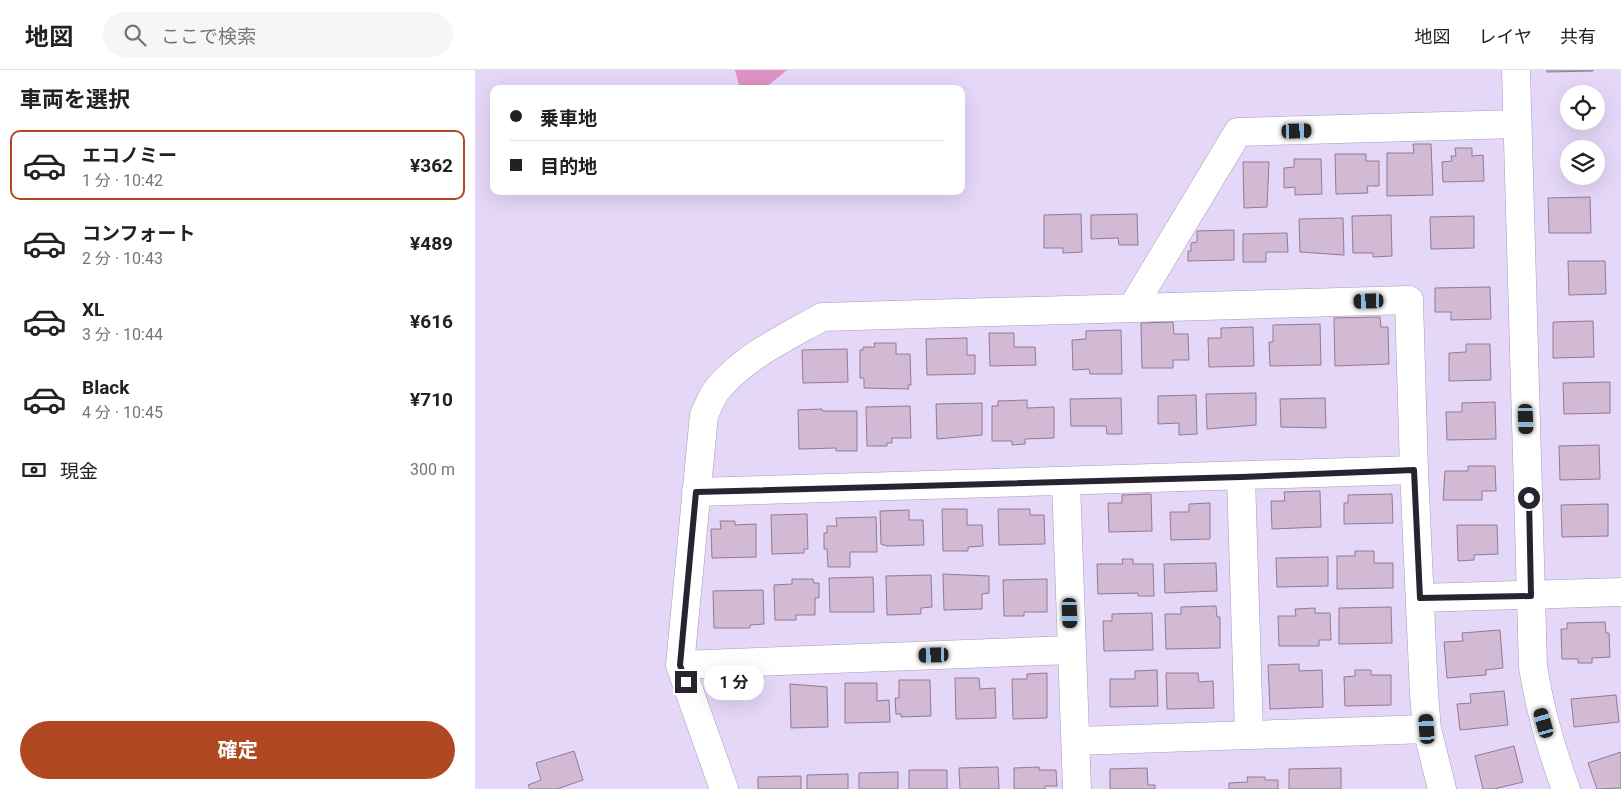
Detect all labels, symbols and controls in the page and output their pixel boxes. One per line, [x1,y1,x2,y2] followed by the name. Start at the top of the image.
[103,12,453,57] search box
[121,21,149,49] icon: search
[25,23,73,51] text: 地図
[161,25,256,48] text: ここで検索
[1415,26,1451,47] text: 地図
[1479,26,1532,47] text: レイヤ
[1560,26,1596,47] text: 共有
[1560,85,1605,185] map controls
[1560,85,1605,130] button: locate
[20,87,130,112] text: 車両を選択
[540,107,597,130] text: 乗車地
[1281,123,1312,139] car
[1560,140,1605,185] button: layers
[22,143,67,188] icon: car
[82,144,177,167] text: エコノミー
[410,154,453,177] text: ¥362
[540,155,597,178] text: 目的地
[82,171,163,190] text: 1 分 · 10:42
[22,221,67,266] icon: car
[82,222,195,245] text: コンフォート
[410,232,453,255] text: ¥489
[82,249,163,268] text: 2 分 · 10:43
[1353,293,1384,309] car
[82,298,104,321] text: XL
[22,299,67,344] icon: car
[410,310,453,333] text: ¥616
[82,325,163,344] text: 3 分 · 10:44
[82,376,129,399] text: Black
[22,377,67,422] icon: car
[410,388,453,411] text: ¥710
[82,403,163,422] text: 4 分 · 10:45
[1517,404,1534,434] car
[20,456,48,484] icon: cash
[60,460,98,483] text: 現金
[410,460,455,479] text: 300 m
[1518,487,1540,509] route start
[1061,598,1078,628] car
[918,647,949,663] car
[703,664,763,700] callout: 1 分
[675,671,697,693] route end
[719,673,749,692] text: 1 分
[1532,707,1555,739] car
[1418,714,1435,744] car
[20,721,455,779] button: 確定

